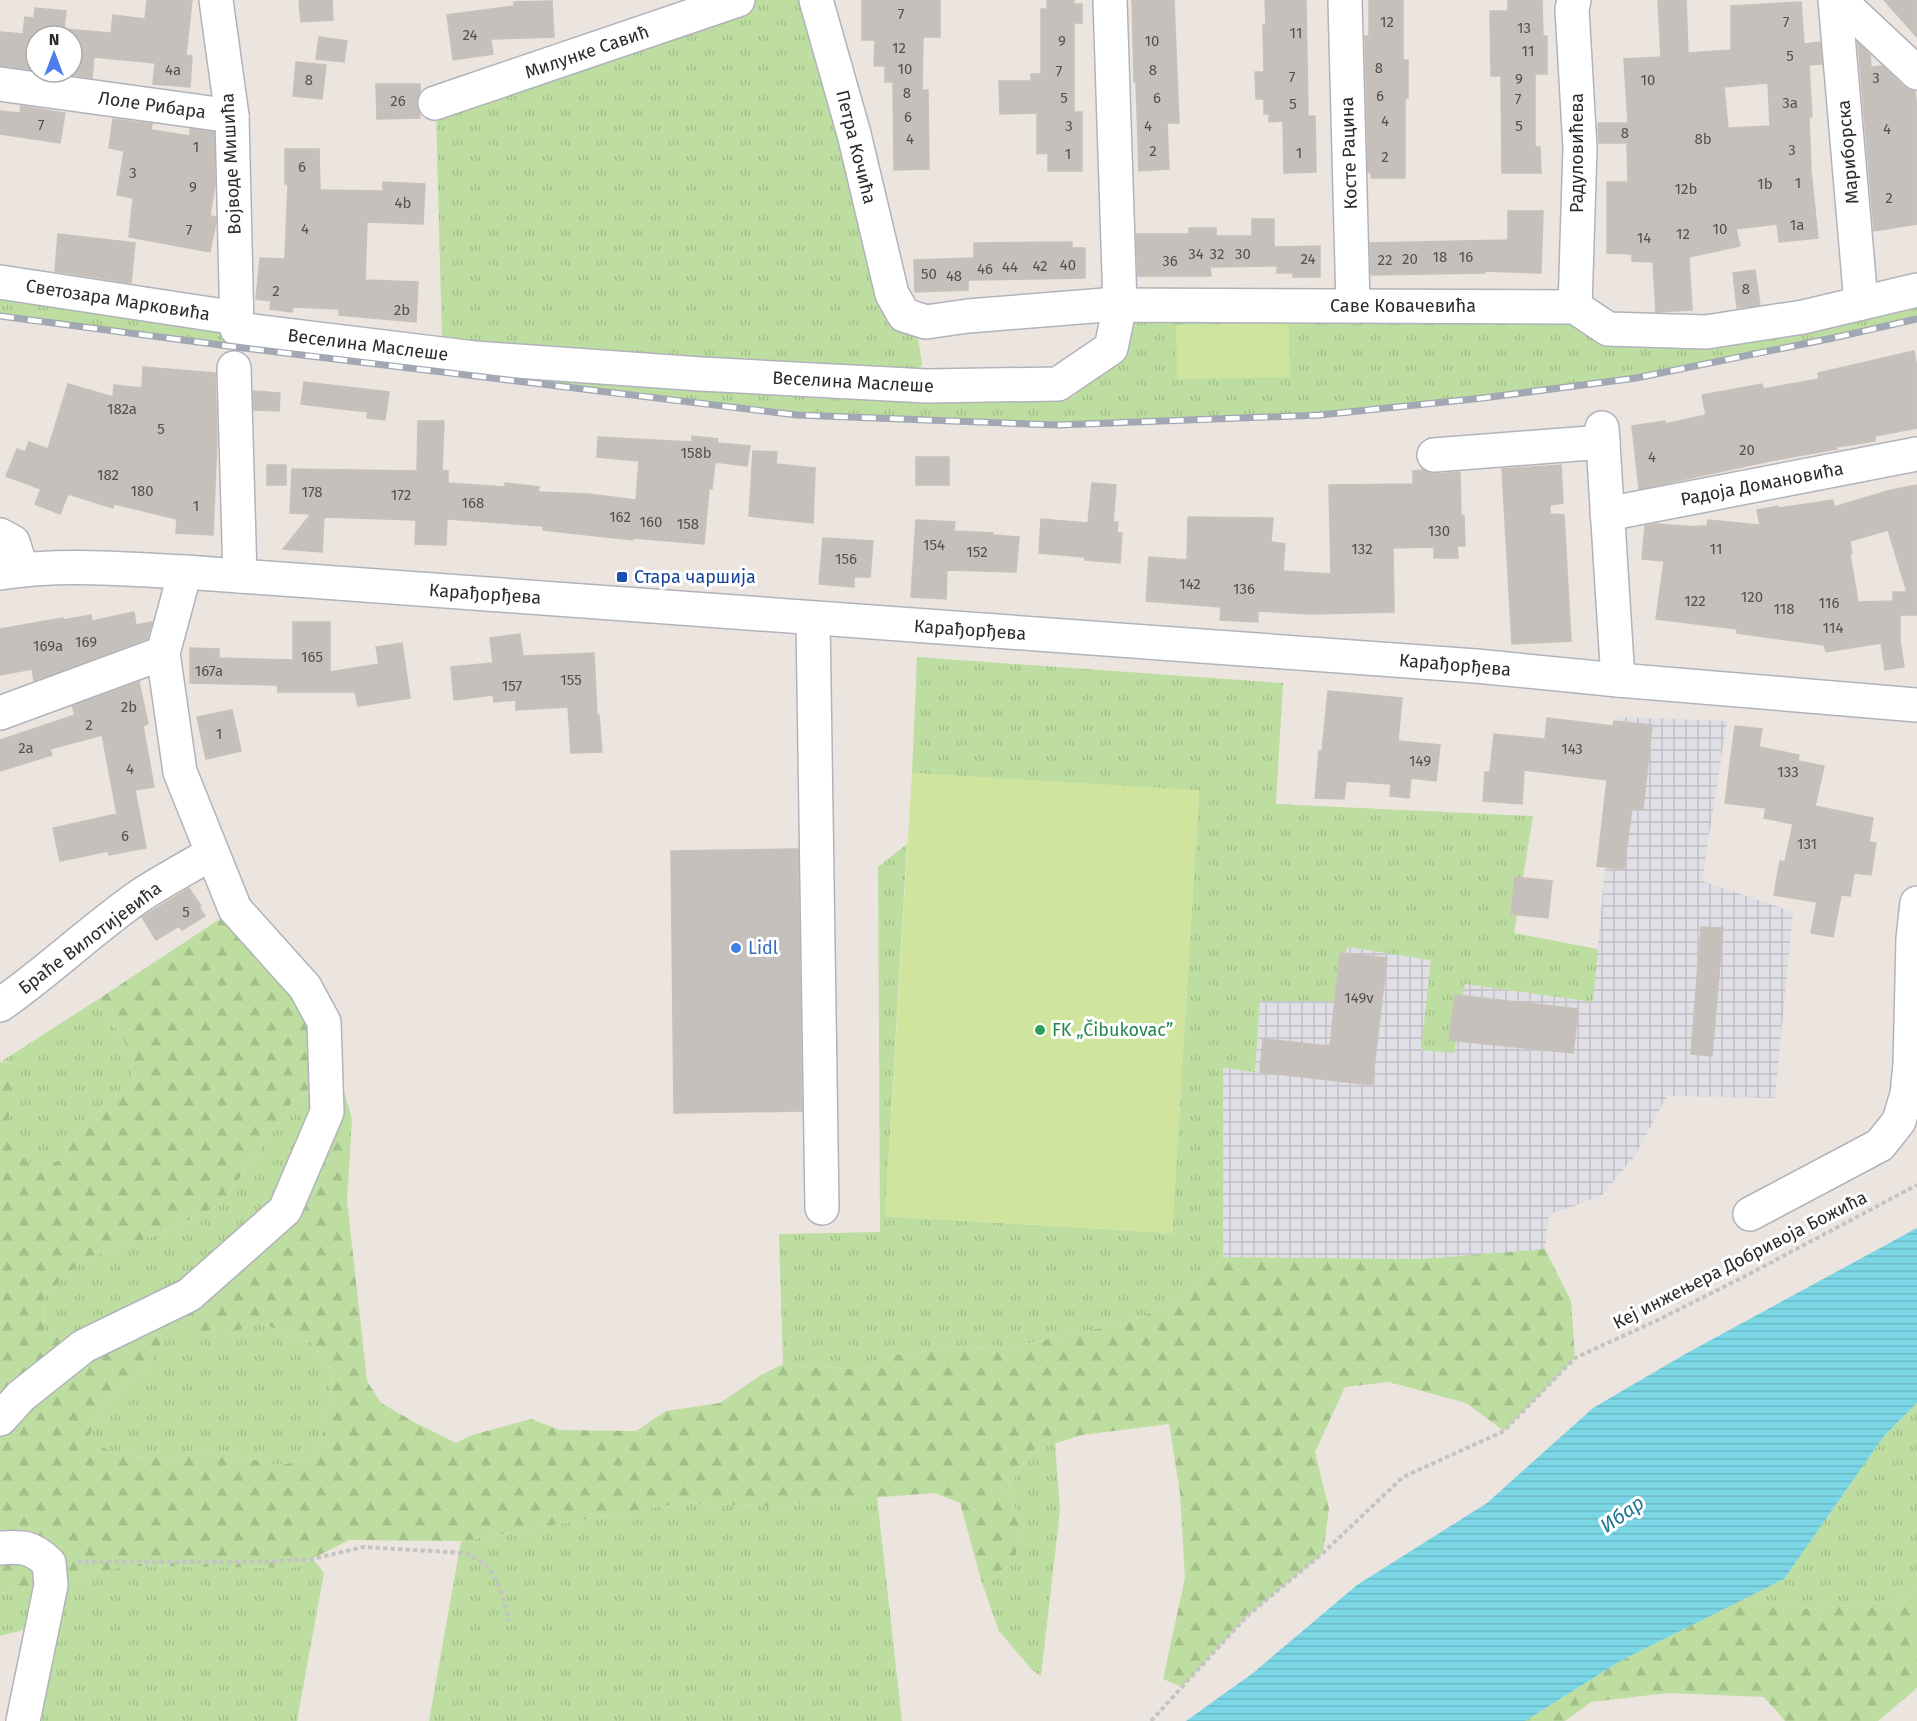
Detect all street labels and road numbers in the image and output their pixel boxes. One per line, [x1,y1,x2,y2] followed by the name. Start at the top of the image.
[522,20,652,84] street label: Милунке Савић
[97,87,207,123] street label: Лоле Рибара
[831,88,881,206] street label: Петра Кочића
[216,93,246,235] street label: Војводе Мишића
[1566,93,1588,213] street label: Радуловићева
[1336,96,1362,210] street label: Косте Рацина
[1832,99,1864,205] street label: Мариборска
[24,275,212,325] street label: Светозара Марковића
[1330,295,1476,317] street label: Саве Ковачевића
[286,324,450,366] street label: Веселина Маслеше
[772,367,934,397] street label: Веселина Маслеше
[1679,457,1845,511] street label: Радоја Домановића
[428,579,542,609] street label: Карађорђева
[913,615,1027,645] street label: Карађорђева
[1398,649,1512,681] street label: Карађорђева
[14,877,166,999] street label: Браће Вилотијевића
[1609,1186,1871,1334] street label: Кеј инжењера Добривоја Божића

